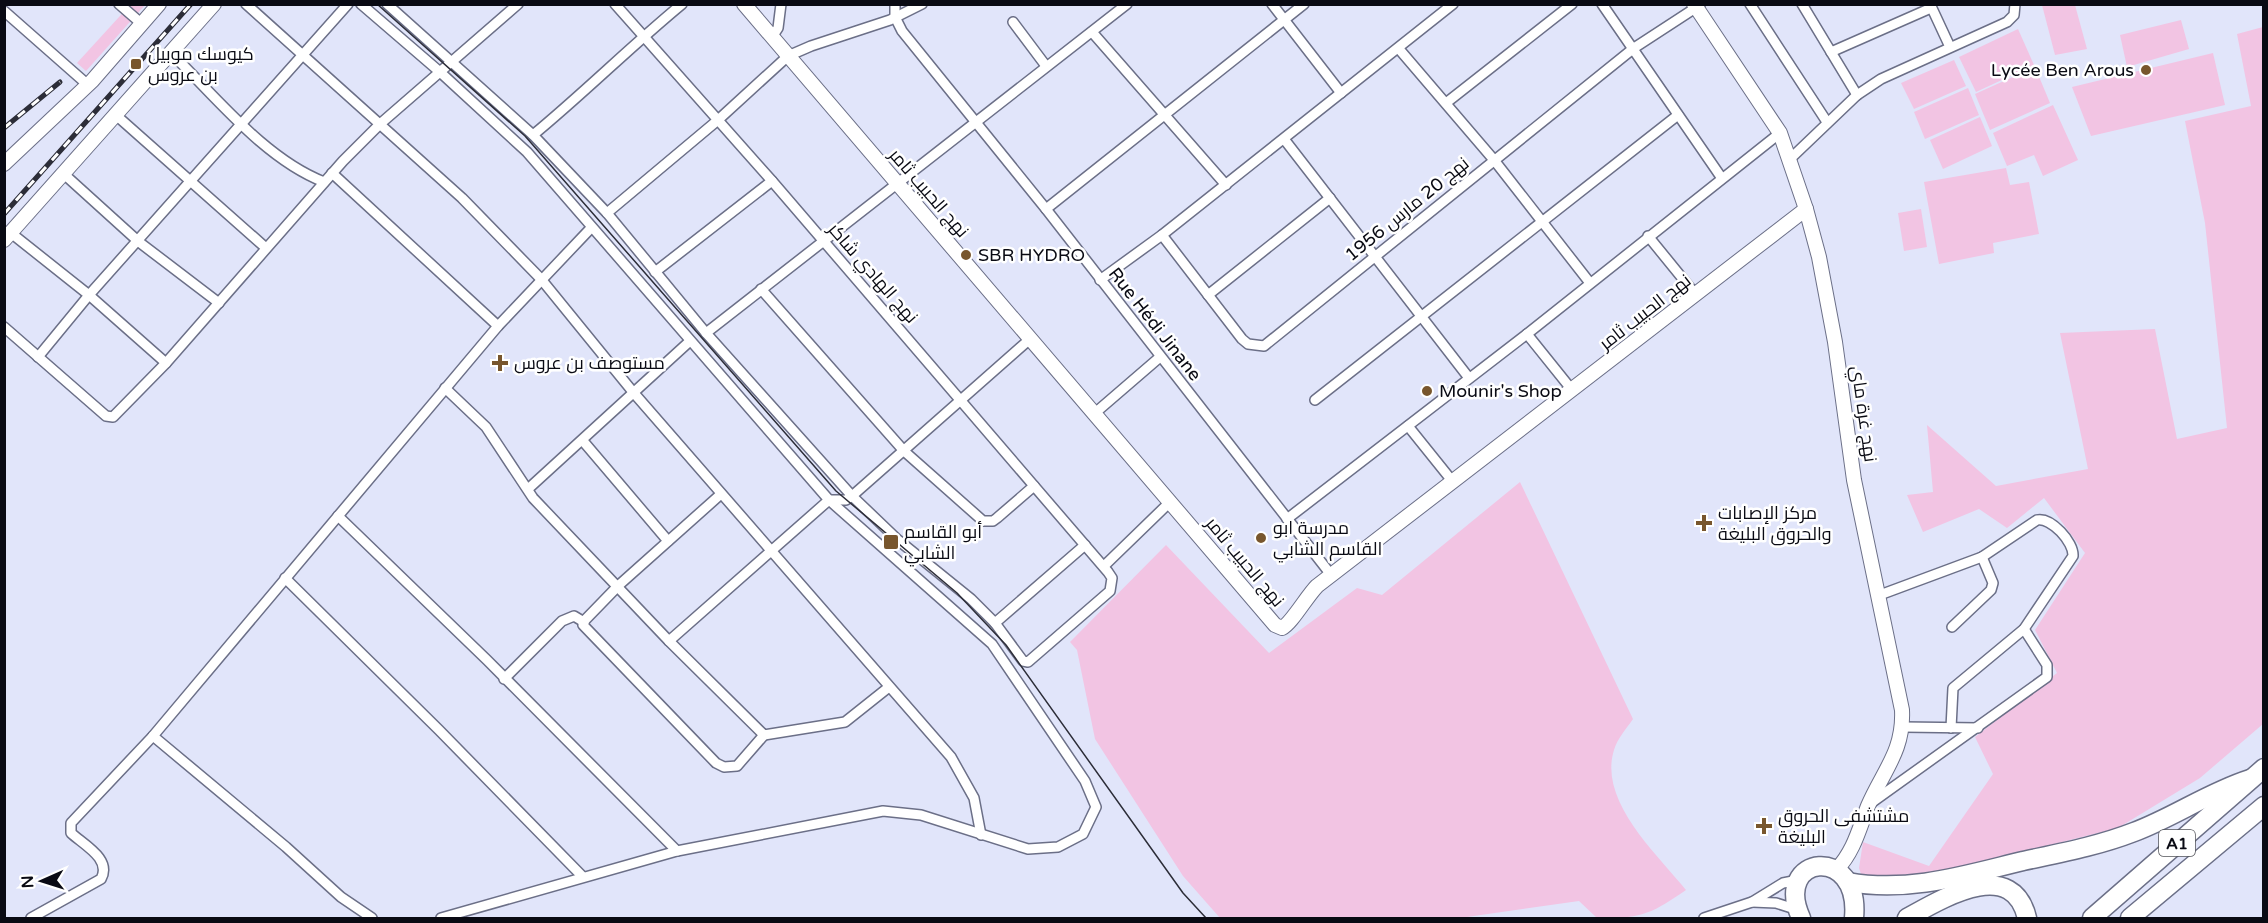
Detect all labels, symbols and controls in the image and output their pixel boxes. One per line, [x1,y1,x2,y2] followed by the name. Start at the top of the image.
[148,43,254,86] place label: كيوسك موبيل بن عروس
[129,57,143,71] marker: كيوسك موبيل بن عروس
[1991,59,2134,81] place label: Lycée Ben Arous
[2139,63,2153,77] marker: Lycée Ben Arous
[883,143,974,243] street label: نهج الحبيب ثامر
[1341,152,1474,267] street label: نهج 20 مارس 1956
[820,217,923,330] street label: نهج الهادي شاكر
[978,244,1085,266] place label: SBR HYDRO
[959,248,973,262] marker: SBR HYDRO
[1104,263,1206,385] street label: Rue Hédi Jinane
[1594,269,1696,356] street label: نهج الحبيب ثامر
[514,352,665,374] place label: مستوصف بن عروس
[491,354,509,372] marker: مستوصف بن عروس
[1843,364,1882,464] street label: نهج غرة ماي
[1439,380,1562,402] place label: Mounir's Shop
[1420,384,1434,398] marker: Mounir's Shop
[1718,502,1832,546] place label: مركز الإصابات والحروق البليغة
[1200,512,1289,612] street label: نهج الحبيب ثامر
[1695,514,1713,532] marker: مركز الإصابات والحروق البليغة
[1273,517,1382,563] place label: مدرسة ابو القاسم الشابي
[904,521,982,567] place label: أبو القاسم الشابي
[1254,531,1268,545] marker: مدرسة ابو القاسم الشابي
[882,533,900,551] marker: أبو القاسم الشابي
[1778,805,1909,848] place label: مشتشفى الحروق البليغة
[1755,817,1773,835] marker: مشتشفى الحروق البليغة
[2159,830,2195,856] road number: A1
[12,851,72,911] north arrow
[18,875,38,889] text: N

